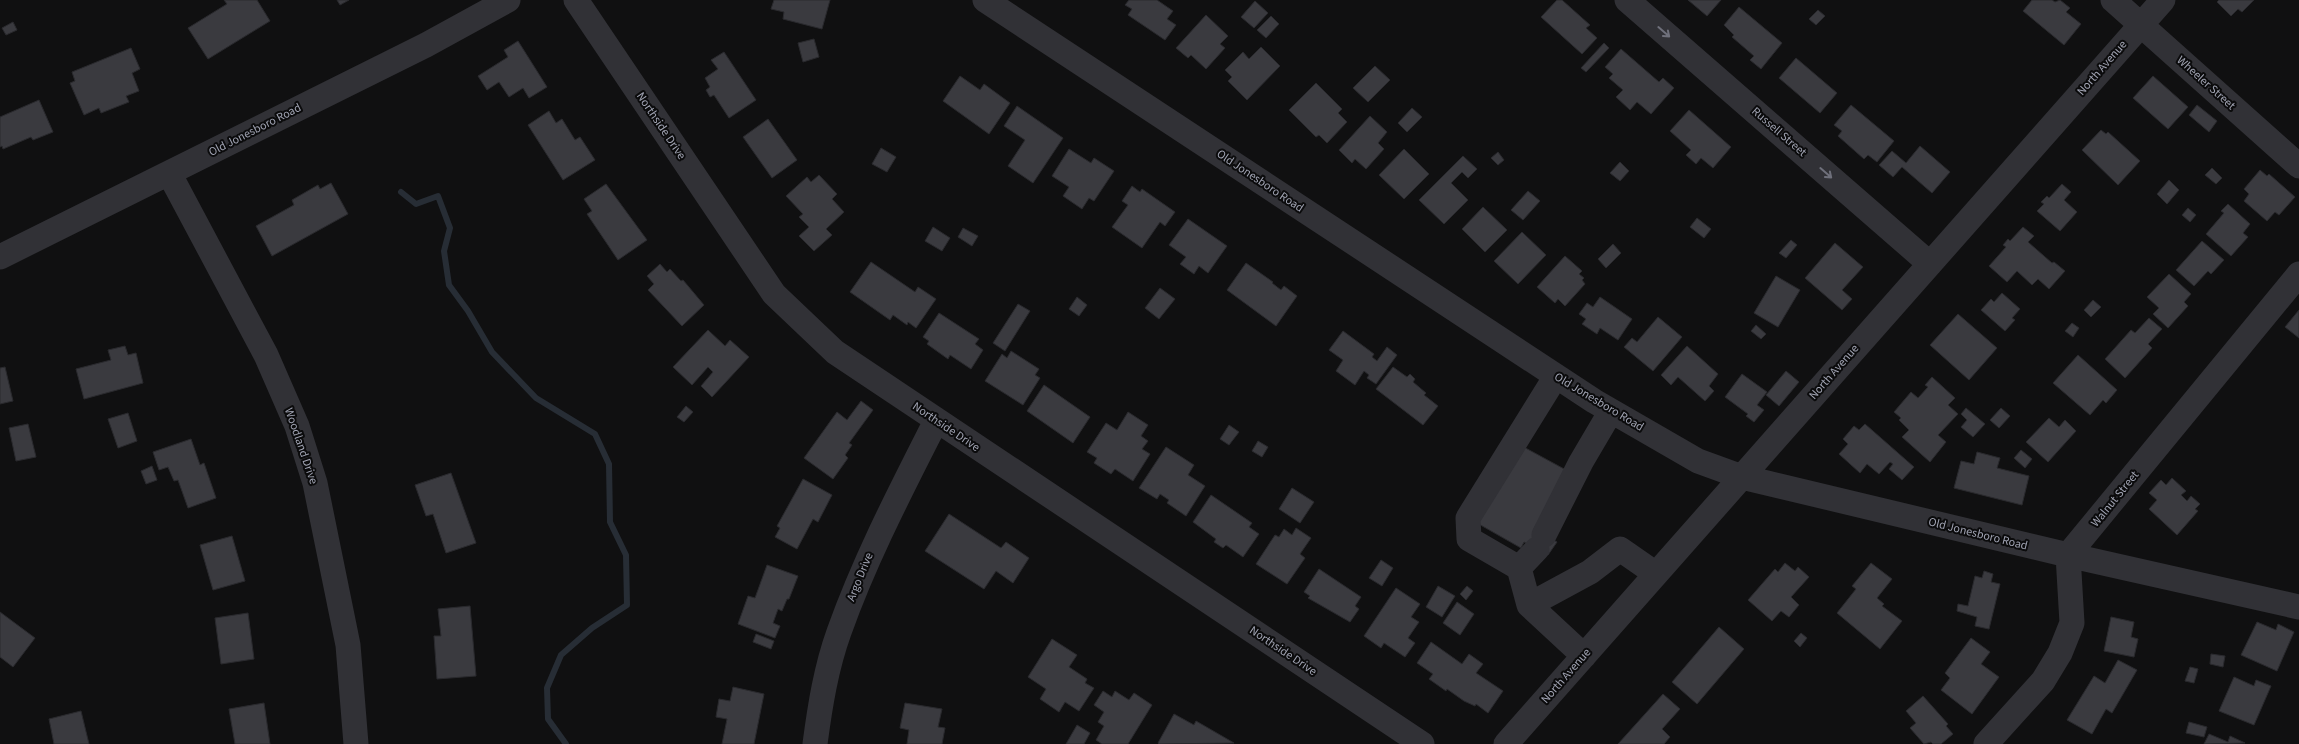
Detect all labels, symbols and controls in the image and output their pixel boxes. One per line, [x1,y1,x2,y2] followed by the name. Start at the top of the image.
[1658,26,1671,38] one-way arrow
[2073,37,2131,99] street label: North Avenue
[2173,52,2239,114] street label: Wheeler Street
[632,89,690,163] street label: Northside Drive
[206,99,304,161] street label: Old Jonesboro Road
[1748,103,1810,161] street label: Russell Street
[1213,146,1307,216] street label: Old Jonesboro Road
[1820,167,1833,179] one-way arrow
[1805,341,1863,403] street label: North Avenue
[1551,369,1647,435] street label: Old Jonesboro Road
[909,398,983,456] street label: Northside Drive
[280,405,322,487] street label: Woodland Drive
[2087,467,2143,531] street label: Walnut Street
[1927,513,2029,555] street label: Old Jonesboro Road
[842,550,878,604] street label: Argo Drive
[1246,622,1320,680] street label: Northside Drive
[1537,645,1595,707] street label: North Avenue

